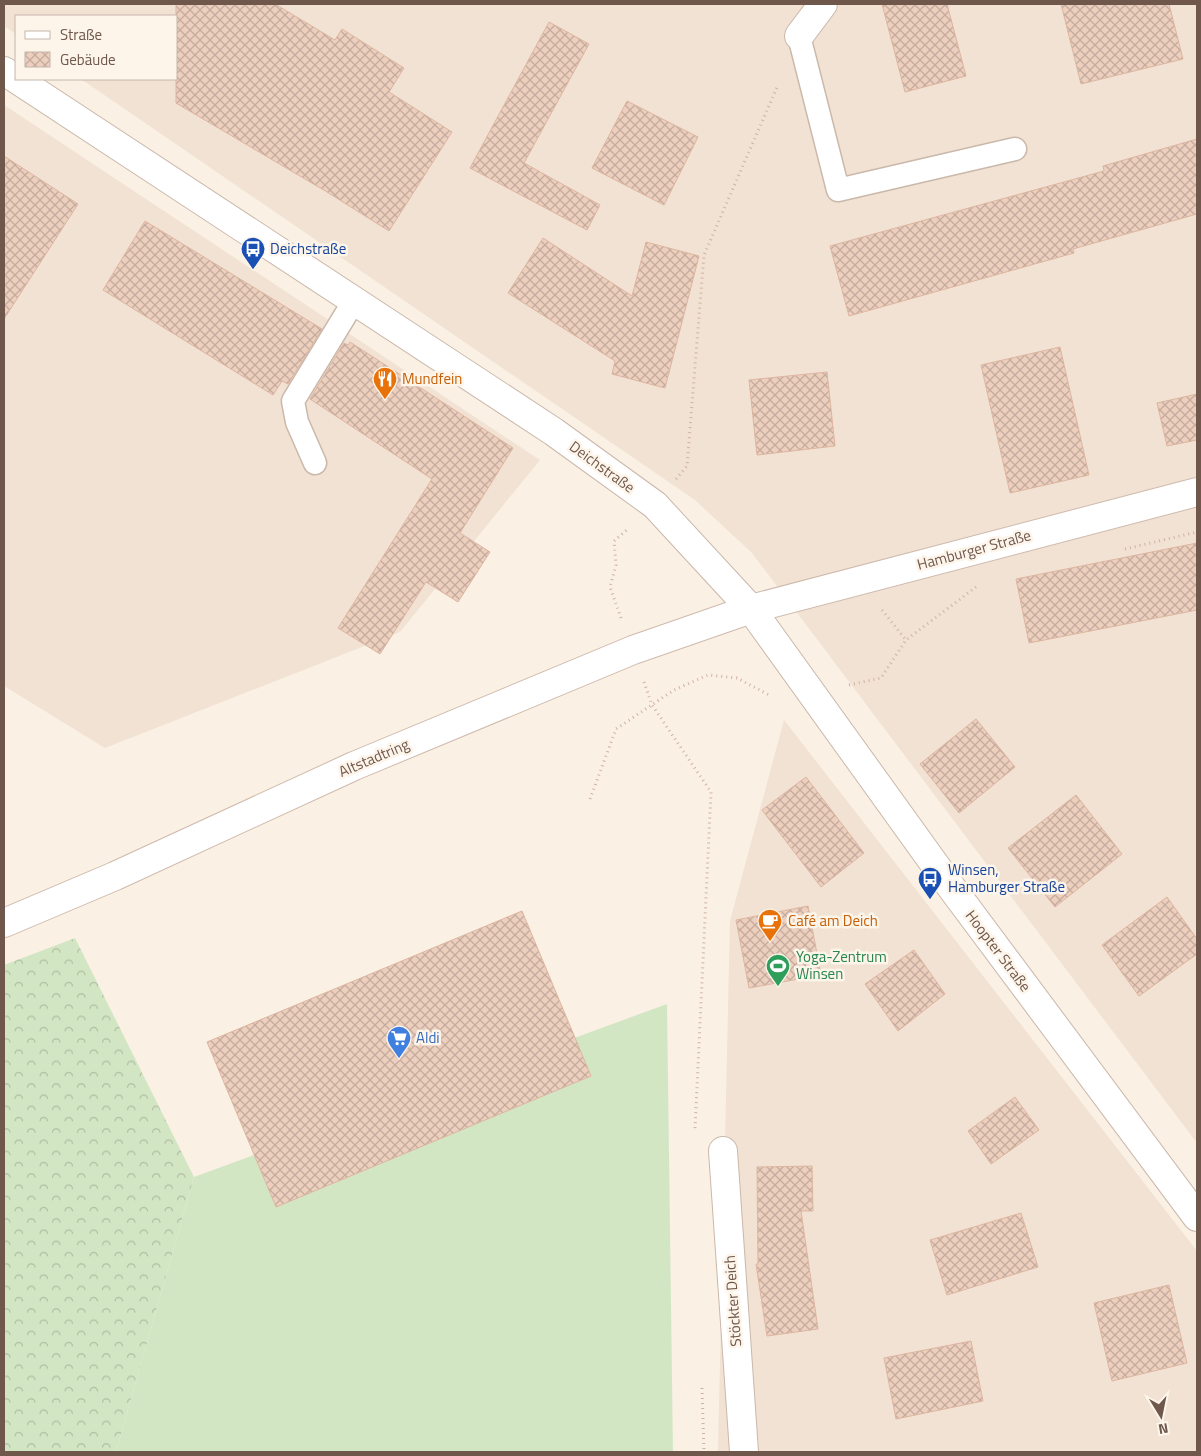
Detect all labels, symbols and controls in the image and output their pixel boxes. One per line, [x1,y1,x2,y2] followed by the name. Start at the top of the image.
[15,15,178,80] legend
[60,23,102,46] text: Straße
[60,48,116,71] text: Gebäude
[240,236,266,270] bus stop icon: Deichstraße
[270,237,346,260] place label: Deichstraße
[372,366,398,400] restaurant icon: Mundfein
[402,367,462,390] place label: Mundfein
[565,435,640,498] street label: Deichstraße
[914,523,1033,576] street label: Hamburger Straße
[335,732,413,783] street label: Altstadtring
[948,858,1065,898] place label: Winsen, Hamburger Straße
[917,866,943,900] bus stop icon: Winsen, Hamburger Straße
[960,905,1037,996] street label: Hoopter Straße
[757,908,783,942] cafe icon: Café am Deich
[788,909,878,932] place label: Café am Deich
[796,945,887,985] place label: Yoga-Zentrum Winsen
[765,953,791,987] sports icon: Yoga-Zentrum Winsen
[386,1025,412,1059] supermarket icon: Aldi
[416,1026,440,1049] place label: Aldi
[718,1255,747,1347] street label: Stöckter Deich
[1136,1391,1186,1441] north arrow
[1157,1418,1170,1440] text: N

